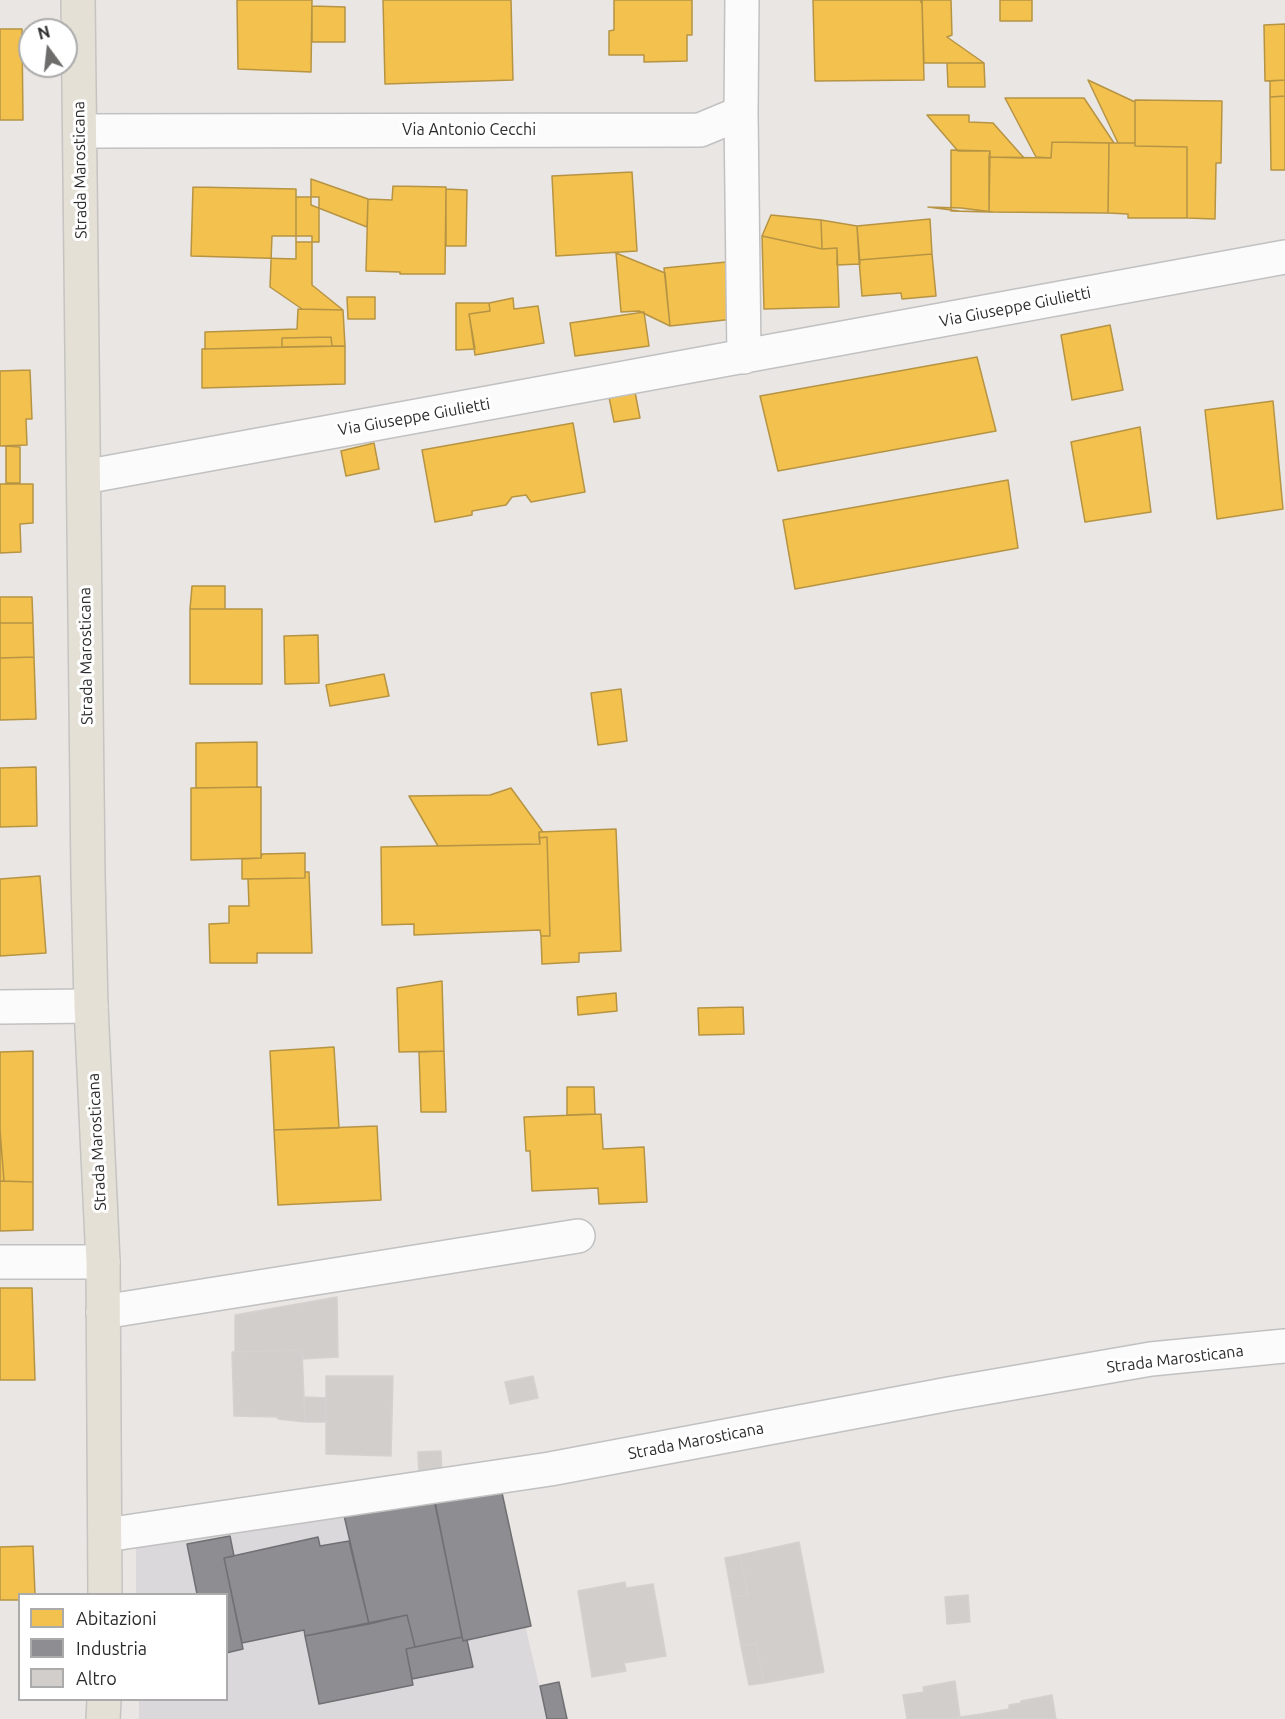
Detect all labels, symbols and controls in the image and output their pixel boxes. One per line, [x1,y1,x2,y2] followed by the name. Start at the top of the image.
[18,18,78,78] north arrow
[36,22,52,43] text: N
[69,101,91,239] street label: Strada Marosticana
[402,120,536,140] street label: Via Antonio Cecchi
[938,283,1092,331] street label: Via Giuseppe Giulietti
[336,394,492,440] street label: Via Giuseppe Giulietti
[75,587,97,725] street label: Strada Marosticana
[84,1073,110,1211] street label: Strada Marosticana
[1105,1341,1245,1377] street label: Strada Marosticana
[627,1418,765,1464] street label: Strada Marosticana
[18,1593,228,1701] legend
[76,1608,157,1628] text: Abitazioni
[76,1638,147,1658] text: Industria
[76,1668,117,1688] text: Altro

